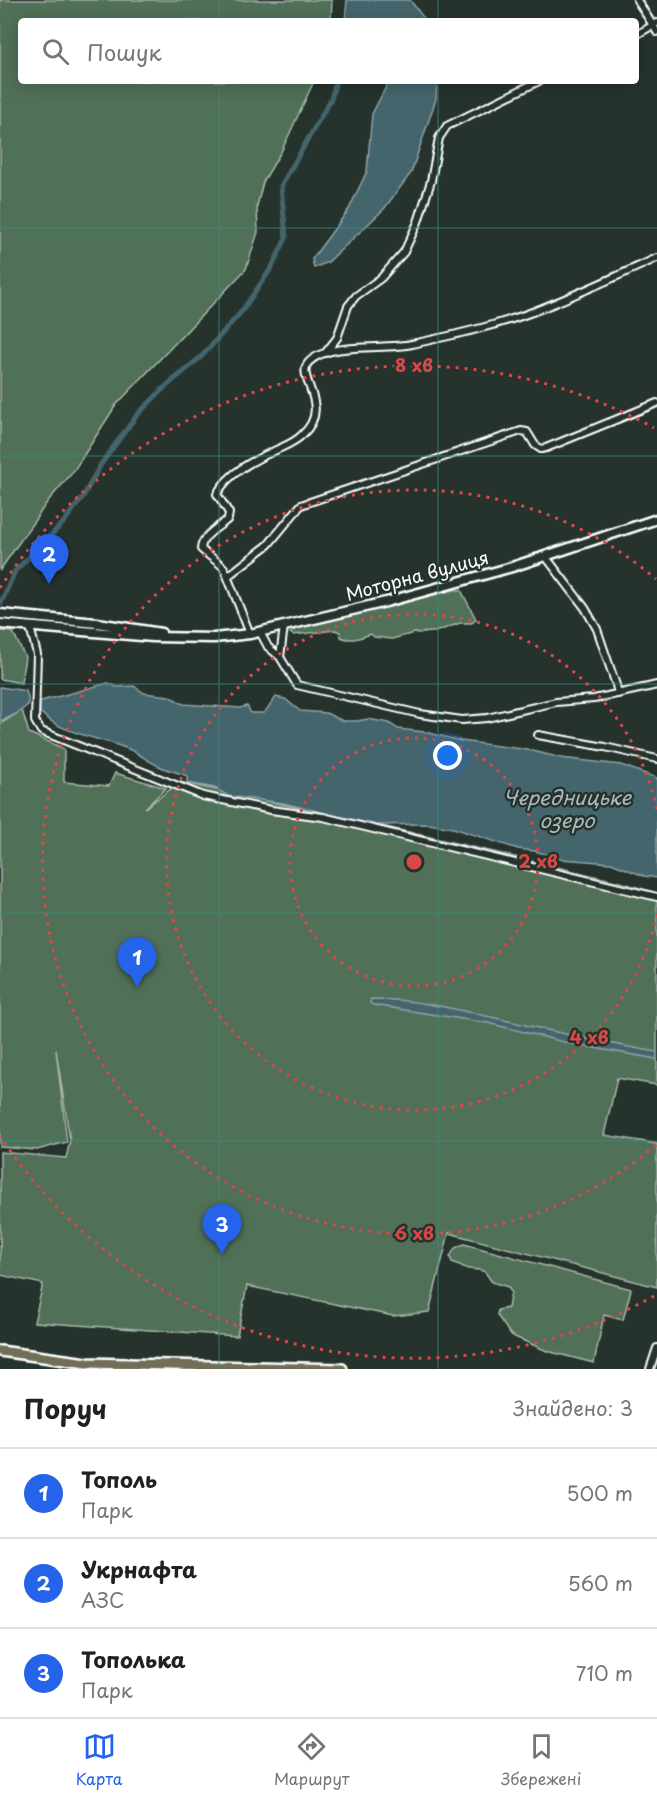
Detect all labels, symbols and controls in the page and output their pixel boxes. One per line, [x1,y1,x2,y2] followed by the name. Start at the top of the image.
[18,18,639,84] search box
[39,35,72,68] icon: search
[87,35,162,68] text: Пошук
[395,351,433,378] text: 8 хв
[29,534,68,584] pin: 2
[343,543,491,607] street label: Моторна вулиця
[433,741,462,770] your location
[503,782,632,835] water label: Чередницьке озеро
[518,847,558,874] text: 2 хв
[404,852,424,872] centre of rings
[118,938,156,987] pin: 1
[569,1023,609,1050] text: 4 хв
[202,1204,242,1254] pin: 3
[394,1219,434,1246] text: 6 хв
[24,1389,107,1428] text: Поруч
[513,1393,633,1423] text: Знайдено: 3
[81,1462,157,1495] text: Тополь
[39,1478,48,1508] text: 1
[566,1478,633,1508] text: 500 m
[81,1495,133,1525] text: Парк
[81,1552,197,1585] text: Укрнафта
[36,1568,51,1598] text: 2
[568,1568,633,1598] text: 560 m
[81,1585,124,1615] text: АЗС
[81,1642,186,1675] text: Тополька
[37,1658,50,1688] text: 3
[576,1658,633,1688] text: 710 m
[81,1675,133,1705] text: Парк
[76,1730,123,1790] tab: Карта
[274,1730,350,1790] tab: Маршрут
[501,1730,581,1790] tab: Збережені

